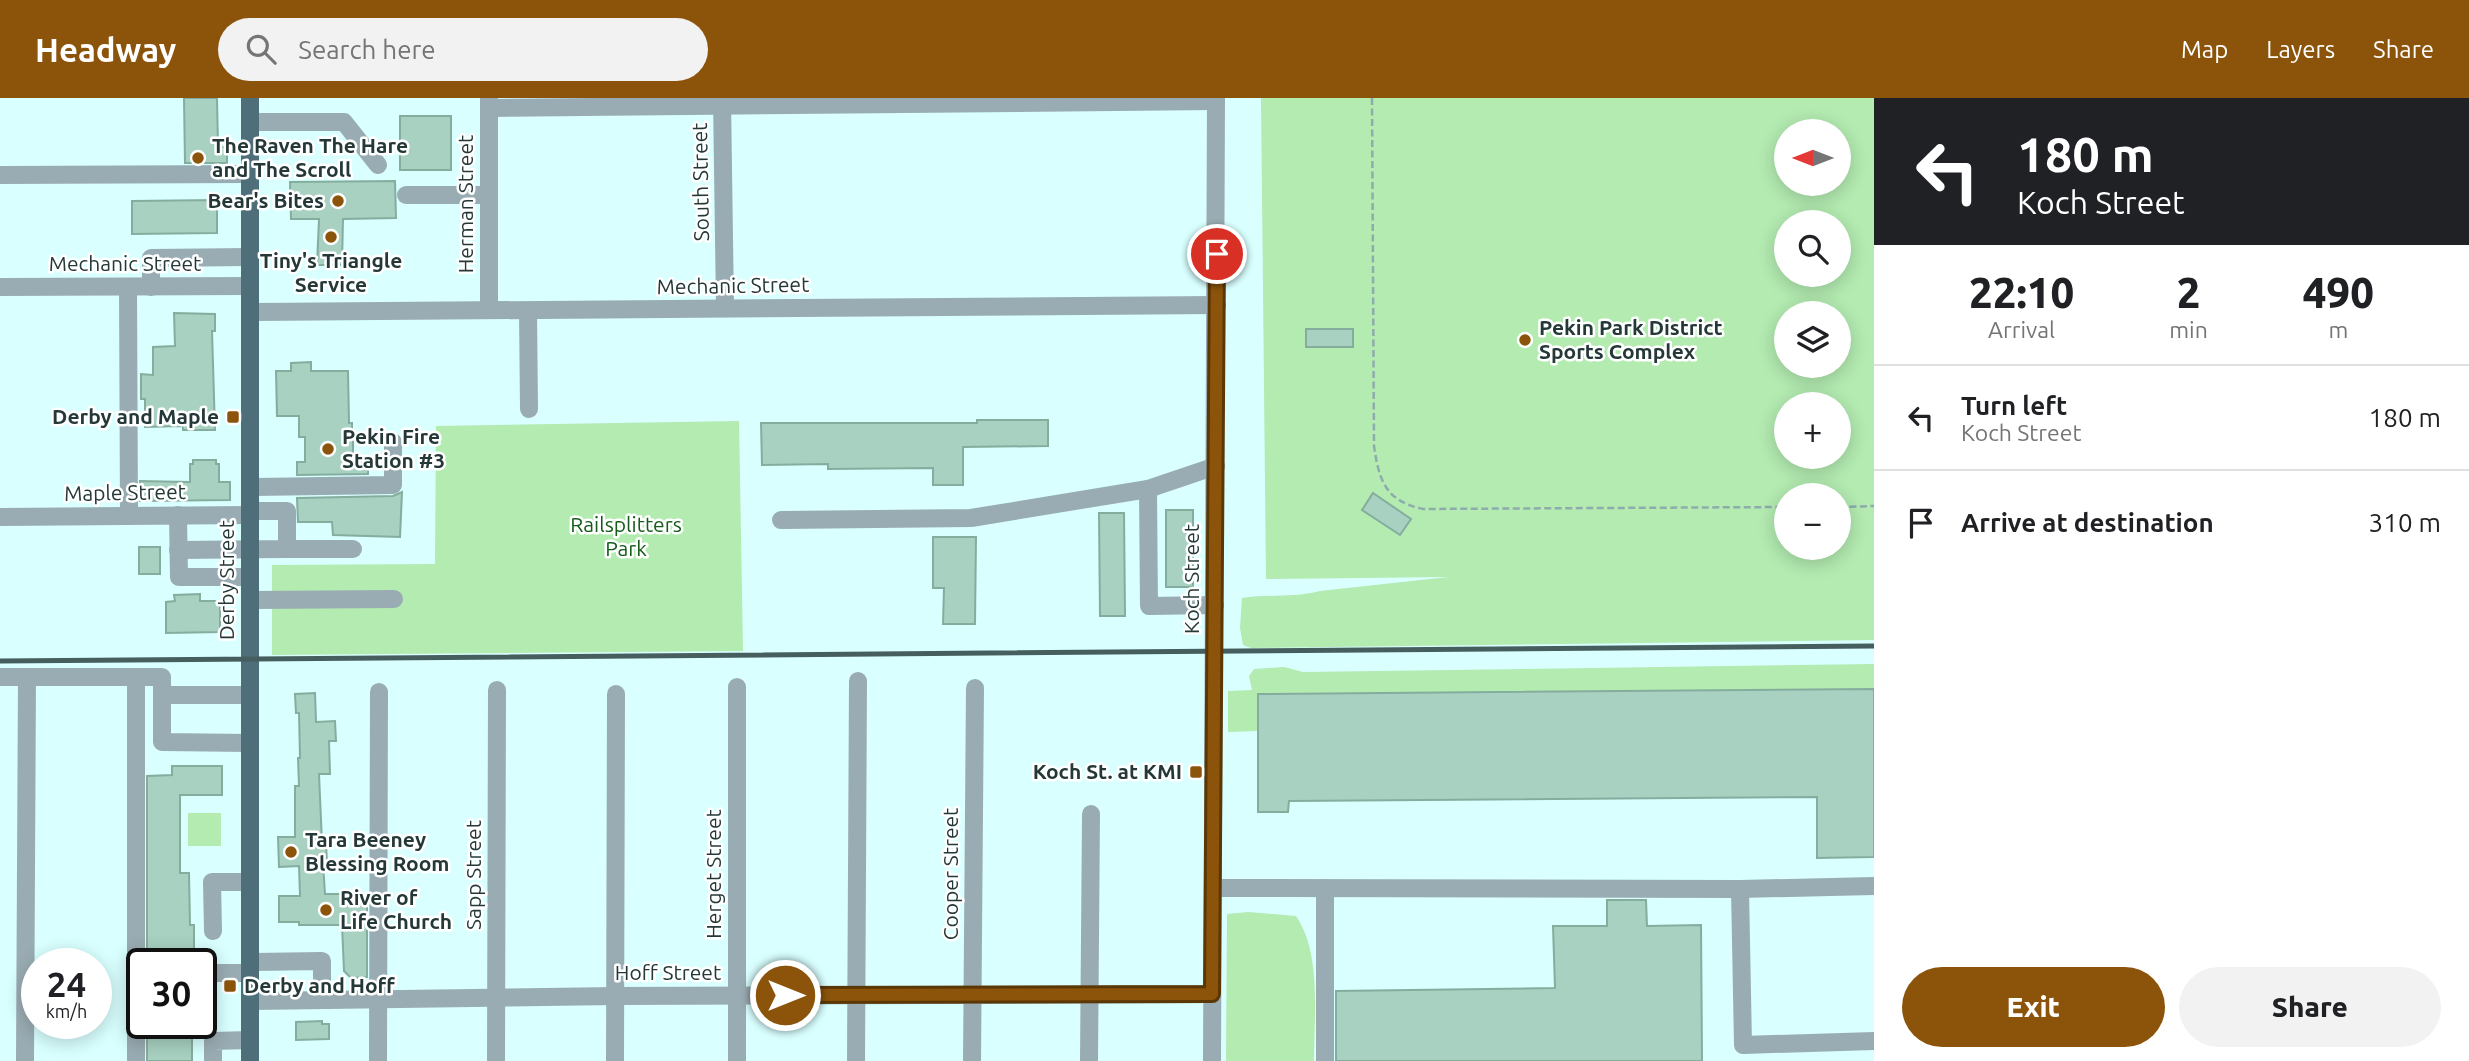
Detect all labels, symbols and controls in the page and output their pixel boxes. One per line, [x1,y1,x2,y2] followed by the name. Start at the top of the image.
[218,18,708,81] search box
[242,30,280,68] icon: search
[35,31,176,68] text: Headway
[298,35,436,64] text: Search here
[2181,36,2228,63] text: Map
[2266,36,2335,63] text: Layers
[2373,36,2434,63] text: Share
[1774,119,1852,196] north arrow
[1774,119,1851,560] map controls
[687,122,713,242] street label: South Street
[1902,126,1993,217] icon: left
[2017,126,2154,181] text: 180 m
[212,133,408,181] place label: The Raven The Hare and The Scroll
[453,135,477,273] street label: Herman Street
[190,150,206,166] marker: The Raven The Hare and The Scroll
[2017,184,2185,220] text: Koch Street
[207,188,324,212] place label: Bear's Bites
[330,193,346,209] marker: Bear's Bites
[1774,210,1851,287] button: search
[1187,224,1247,284] pin
[323,229,339,245] marker: Tiny's Triangle Service
[1198,235,1236,273] icon: arrive
[260,248,402,296] place label: Tiny's Triangle Service
[49,251,201,275] street label: Mechanic Street
[1969,269,2074,316] text: 22:10
[2177,269,2200,316] text: 2
[2303,269,2374,316] text: 490
[656,272,810,298] street label: Mechanic Street
[1774,301,1851,378] button: layers
[1539,315,1723,363] place label: Pekin Park District Sports Complex
[1988,317,2055,342] text: Arrival
[2169,317,2208,342] text: min
[2328,317,2348,342] text: m
[1517,332,1533,348] marker: Pekin Park District Sports Complex
[1961,391,2067,420] text: Turn left
[1774,392,1851,469] button: +
[1902,399,1940,437] icon: left
[2369,403,2441,432] text: 180 m
[52,404,219,428] place label: Derby and Maple
[225,409,241,425] marker: Derby and Maple
[1961,420,2081,445] text: Koch Street
[342,424,445,472] place label: Pekin Fire Station #3
[320,441,336,457] marker: Pekin Fire Station #3
[64,479,186,505] street label: Maple Street
[1774,483,1851,560] button: −
[1902,504,1940,542] icon: arrive
[1961,508,2214,537] text: Arrive at destination
[2369,508,2441,537] text: 310 m
[570,512,682,560] park label: Railsplitters Park
[214,520,238,640] street label: Derby Street
[1179,524,1203,634] street label: Koch Street
[1033,759,1182,783] place label: Koch St. at KMI
[1188,764,1204,780] marker: Koch St. at KMI
[938,808,962,940] street label: Cooper Street
[701,809,725,939] street label: Herget Street
[461,820,485,930] street label: Sapp Street
[305,827,449,875] place label: Tara Beeney Blessing Room
[283,844,299,860] marker: Tara Beeney Blessing Room
[340,885,452,933] place label: River of Life Church
[318,902,334,918] marker: River of Life Church
[126,948,217,1039] speed limit sign: 30
[748,958,822,1032] position arrow
[615,960,721,984] street label: Hoff Street
[47,964,86,1004] text: 24
[1902,967,2165,1047] button: Exit
[2179,967,2441,1047] button: Share
[244,973,396,997] place label: Derby and Hoff
[222,978,238,994] marker: Derby and Hoff
[46,1001,87,1021] text: km/h

